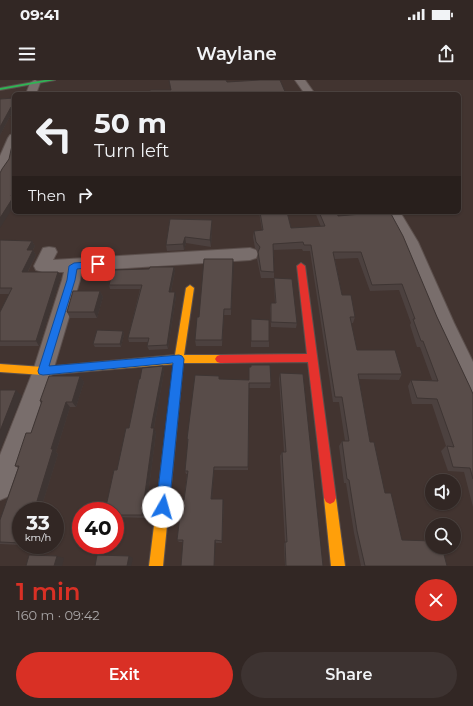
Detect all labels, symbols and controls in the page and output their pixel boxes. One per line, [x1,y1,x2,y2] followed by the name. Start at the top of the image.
[20,5,60,24] text: 09:41
[16,43,38,65] icon: menu
[196,43,277,65] text: Waylane
[435,43,457,65] icon: share
[94,106,167,140] text: 50 m
[28,108,80,160] icon: left
[94,140,169,162] text: Turn left
[74,184,96,206] icon: right
[28,186,66,205] text: Then
[81,247,115,281] pin
[87,253,109,275] icon: arrive
[425,474,461,554] map controls
[425,474,461,510] button: sound
[142,486,184,528] position arrow
[72,502,124,554] speed limit sign: 40
[26,511,50,535] text: 33
[425,518,461,554] button: search
[25,531,51,544] text: km/h
[16,577,80,606] text: 1 min
[415,579,457,621] button: close
[16,607,100,623] text: 160 m · 09:42
[16,652,233,698] button: Exit
[241,652,457,698] button: Share

